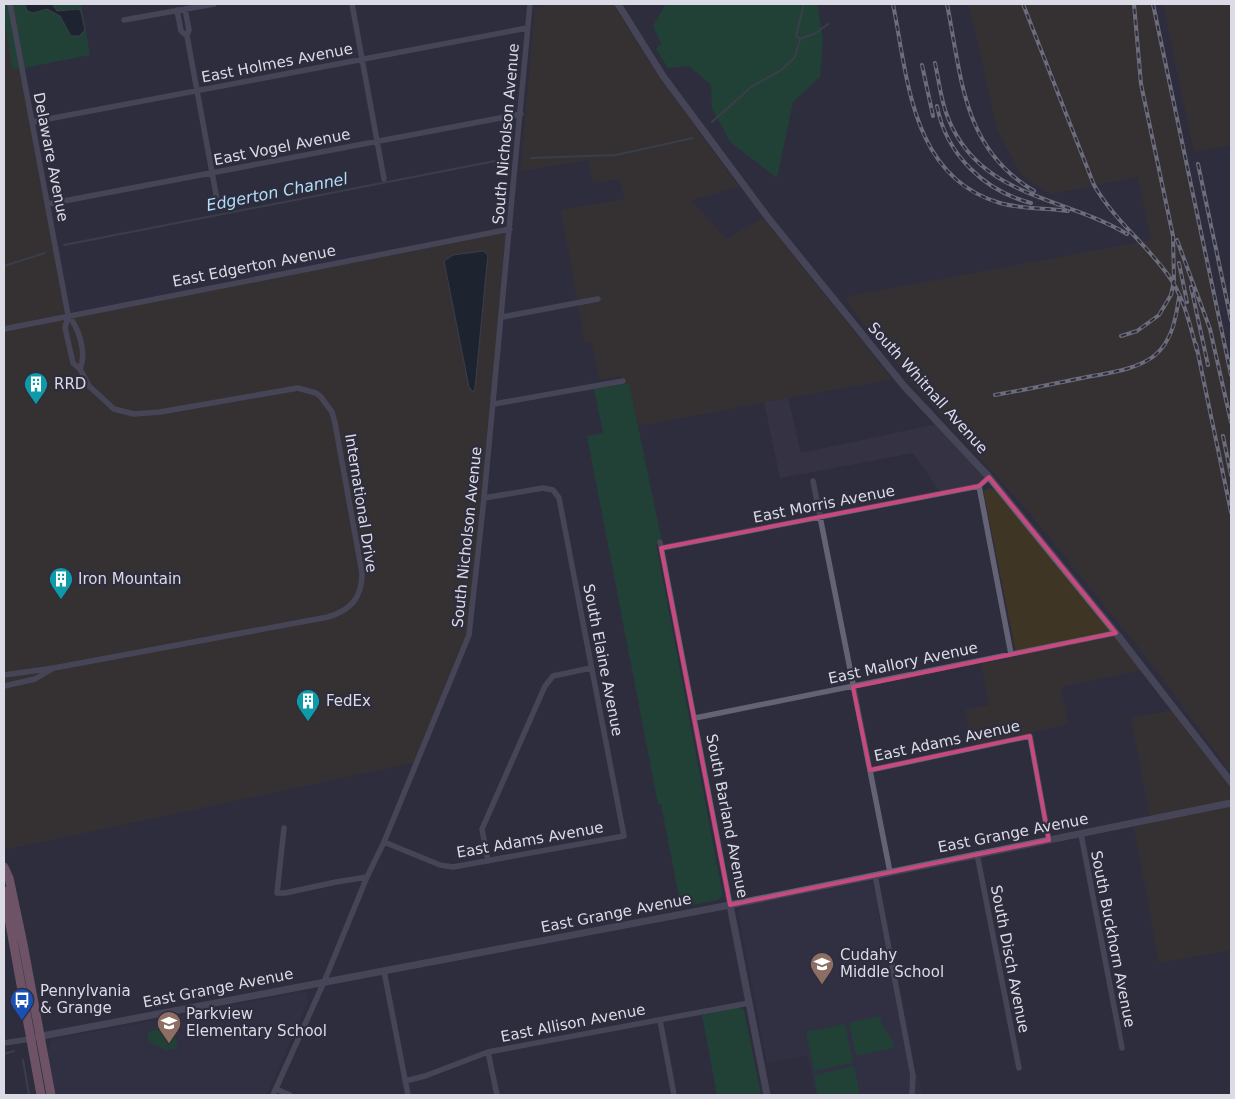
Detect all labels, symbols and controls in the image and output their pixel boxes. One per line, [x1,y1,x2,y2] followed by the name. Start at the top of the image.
[200,39,354,87] street label: East Holmes Avenue
[489,43,523,225] street label: South Nicholson Avenue
[30,91,72,223] street label: Delaware Avenue
[212,125,352,169] street label: East Vogel Avenue
[205,169,350,215] water label: Edgerton Channel
[171,241,337,291] street label: East Edgerton Avenue
[864,319,992,457] street label: South Whitnall Avenue
[23,371,49,405] building icon: RRD
[54,375,86,393] place label: RRD
[341,432,381,574] street label: International Drive
[449,446,485,628] street label: South Nicholson Avenue
[752,481,896,527] street label: East Morris Avenue
[48,566,74,600] building icon: Iron Mountain
[78,570,182,588] place label: Iron Mountain
[579,582,627,738] street label: South Elaine Avenue
[827,638,979,688] street label: East Mallory Avenue
[295,688,321,722] building icon: FedEx
[326,692,371,710] place label: FedEx
[872,717,1022,765] street label: East Adams Avenue
[702,732,752,900] street label: South Barland Avenue
[936,810,1090,856] street label: East Grange Avenue
[455,818,605,862] street label: East Adams Avenue
[1087,849,1139,1029] street label: South Buckhorn Avenue
[987,884,1033,1034] street label: South Disch Avenue
[539,890,693,936] street label: East Grange Avenue
[840,946,944,981] place label: Cudahy Middle School
[809,951,835,985] school or university icon: Cudahy Middle School
[141,965,295,1011] street label: East Grange Avenue
[40,982,131,1017] place label: Pennylvania & Grange
[9,987,35,1021] bus stop icon: Pennylvania & Grange
[499,1000,647,1046] street label: East Allison Avenue
[186,1005,327,1040] place label: Parkview Elementary School
[156,1010,182,1044] school or university icon: Parkview Elementary School

